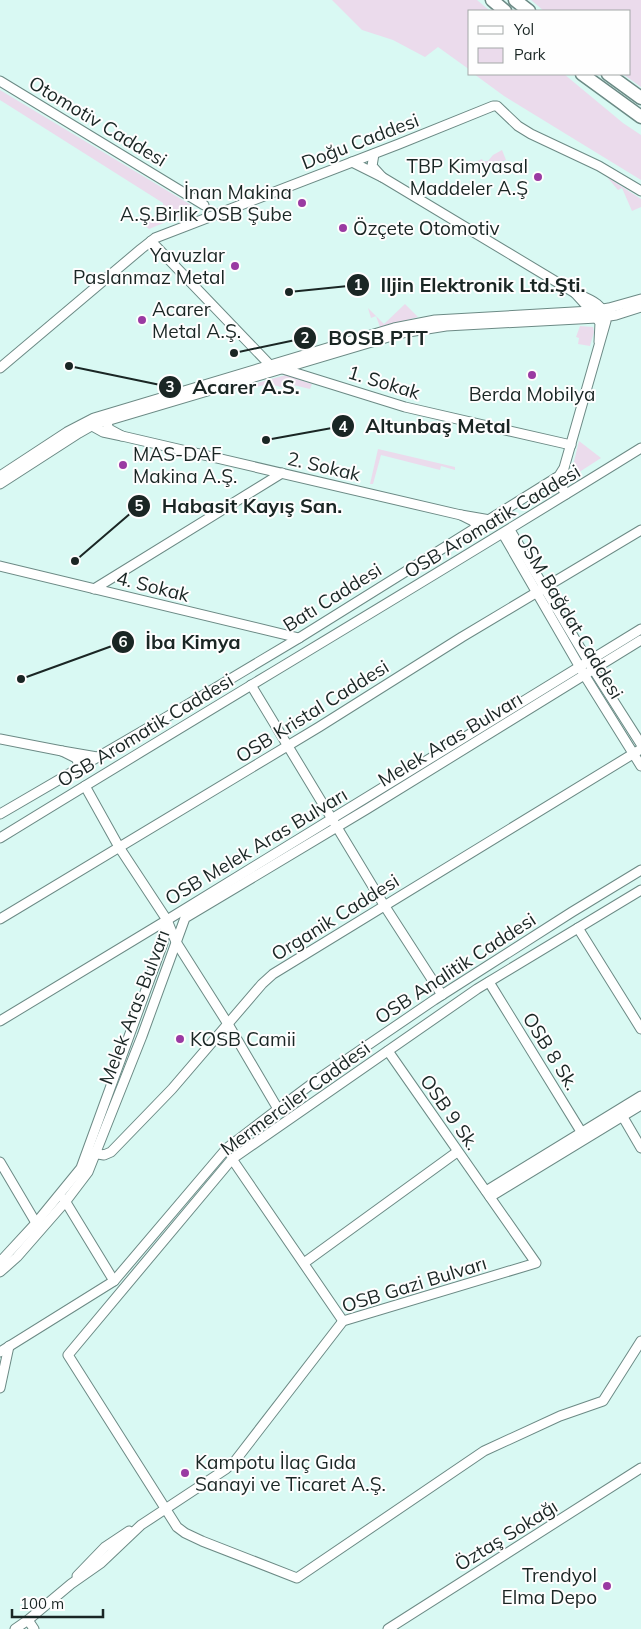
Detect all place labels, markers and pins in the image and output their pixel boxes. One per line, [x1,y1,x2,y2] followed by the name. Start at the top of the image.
[406,154,528,200] place label: TBP Kimyasal Maddeler A.Ş
[532,171,544,183] marker: TBP Kimyasal Maddeler A.Ş
[120,180,292,226] place label: İnan Makina A.Ş.Birlik OSB Şube
[296,197,308,209] marker: İnan Makina A.Ş.Birlik OSB Şube
[353,216,500,240] place label: Özçete Otomotiv
[337,222,349,234] marker: Özçete Otomotiv
[73,243,225,289] place label: Yavuzlar Paslanmaz Metal
[229,260,241,272] marker: Yavuzlar Paslanmaz Metal
[346,267,596,302] callout: Iljin Elektronik Ltd.Şti.
[152,297,241,343] place label: Acarer Metal A.Ş.
[136,314,148,326] marker: Acarer Metal A.Ş.
[293,321,437,356] callout: BOSB PTT
[158,369,310,404] callout: Acarer A.S.
[526,369,538,381] marker: Berda Mobilya
[469,382,595,406] place label: Berda Mobilya
[331,409,521,444] callout: Altunbaş Metal
[133,442,237,488] place label: MAS-DAF Makina A.Ş.
[117,459,129,471] marker: MAS-DAF Makina A.Ş.
[126,488,352,523] callout: Habasit Kayış San.
[111,624,251,659] callout: İba Kimya
[190,1027,296,1051] place label: KOSB Camii
[174,1033,186,1045] marker: KOSB Camii
[195,1450,386,1496] place label: Kampotu İlaç Gıda Sanayi ve Ticaret A.Ş.
[179,1467,191,1479] marker: Kampotu İlaç Gıda Sanayi ve Ticaret A.Ş.
[501,1563,597,1609] place label: Trendyol Elma Depo
[601,1580,613,1592] marker: Trendyol Elma Depo

